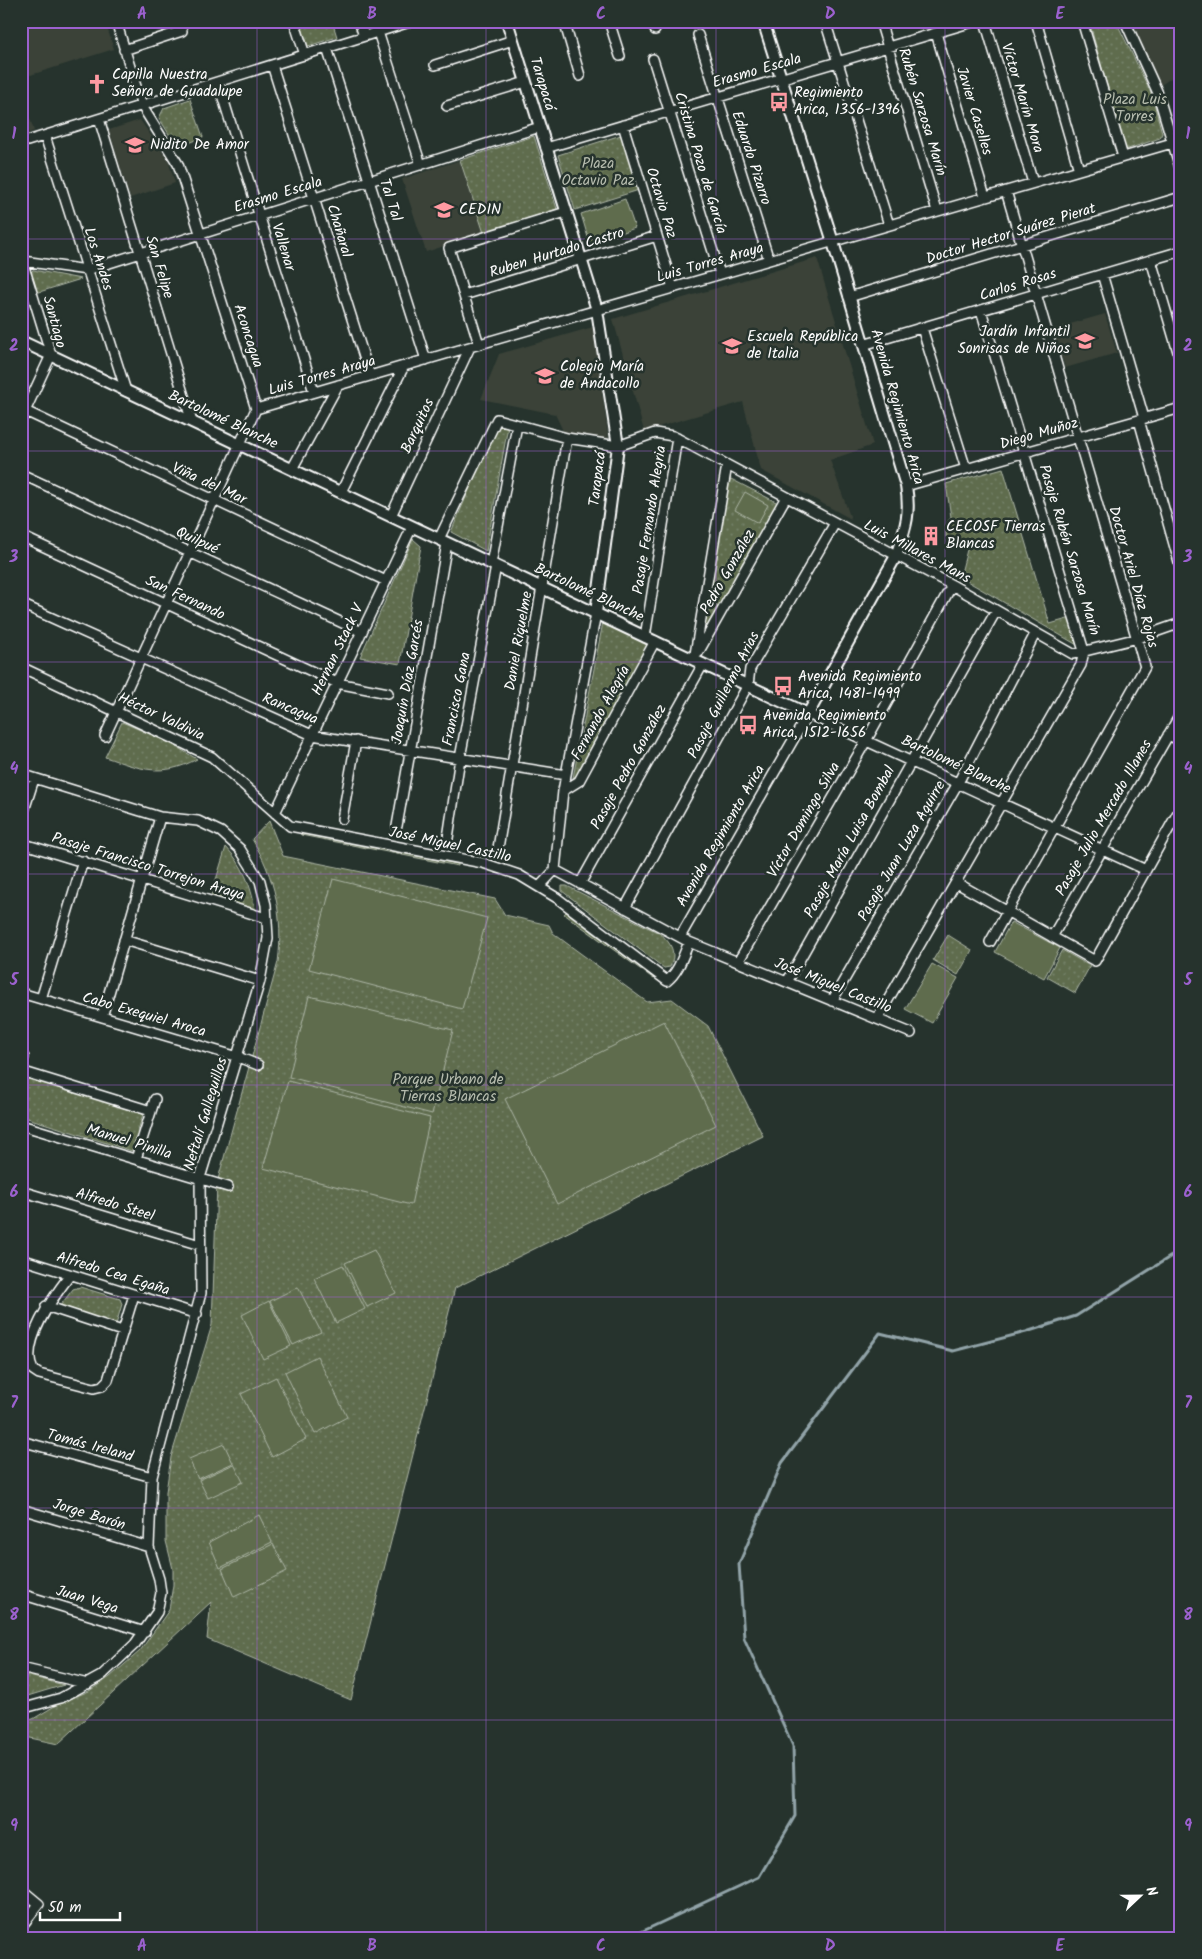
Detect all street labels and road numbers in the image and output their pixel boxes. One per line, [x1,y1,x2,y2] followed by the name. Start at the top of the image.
[994,40,1050,156] street label: Víctor Marín Mora
[891,45,953,179] street label: Rubén Sarzosa Marín
[710,47,804,95] street label: Erasmo Escala
[522,54,562,116] street label: Tarapacá
[949,64,999,159] street label: Javier Caselles
[667,89,733,237] street label: Cristina Pozo de García
[724,108,778,208] street label: Eduardo Pizarro
[639,164,683,242] street label: Octavio Paz
[231,170,325,220] street label: Erasmo Escala
[372,176,408,225] street label: Tal Tal
[923,197,1099,271] street label: Doctor Hector Suárez Pierat
[320,201,359,261] street label: Chañaral
[264,220,302,275] street label: Vallenar
[487,221,628,285] street label: Ruben Hurtado Castro
[77,224,120,294] street label: Los Andes
[138,233,180,302] street label: San Felipe
[654,236,766,290] street label: Luis Torres Araya
[977,262,1060,308] street label: Carlos Rosas
[36,293,73,351] street label: Santiago
[226,301,270,371] street label: Aconcagua
[863,326,931,488] street label: Avenida Regimiento Arica
[266,349,378,403] street label: Luis Torres Araya
[164,384,282,456] street label: Bartolomé Blanche
[395,394,441,458] street label: Barquitos
[997,411,1081,457] street label: Diego Muñoz
[626,444,674,596] street label: Pasaje Fernando Alegria
[583,448,613,508] street label: Tarapacá
[168,456,251,512] street label: Viña del Mar
[1032,461,1106,639] street label: Pasaje Rubén Sarzosa Marín
[1101,503,1165,651] street label: Doctor Ariel Díaz Rojas
[859,514,976,591] street label: Luis Millares Mans
[172,521,224,562] street label: Quilpué
[694,525,762,619] street label: Pedro González
[530,557,648,629] street label: Bartolomé Blanche
[141,569,229,627] street label: San Fernando
[498,589,540,693] street label: Daniel Riquelme
[305,599,371,700] street label: Hernan Stack V
[385,617,431,746] street label: Joaquín Díaz Garcés
[682,627,767,763] street label: Pasaje Guillermo Arias
[436,650,478,748] street label: Francisco Gana
[565,661,637,765] street label: Fernando Alegría
[114,686,208,748] street label: Héctor Valdivia
[258,686,322,732] street label: Rancagua
[585,700,674,834] street label: Pasaje Pedro González
[897,729,1015,801] street label: Bartolomé Blanche
[1049,735,1159,901] street label: Pasaje Julio Mercado Illanes
[761,758,847,882] street label: Víctor Domingo Silva
[670,760,772,912] street label: Avenida Regimiento Arica
[798,761,902,923] street label: Pasaje María Luisa Bombal
[852,776,952,926] street label: Pasaje Juan Luza Aguirre
[386,820,514,870] street label: José Miguel Castillo
[49,826,247,908] street label: Pasaje Francisco Torrejon Araya
[771,951,896,1021] street label: José Miguel Castillo
[79,986,209,1044] street label: Cabo Exequiel Aroca
[177,1054,235,1174] street label: Neftalí Galleguillos
[83,1118,175,1166] street label: Manuel Pinilla
[73,1182,158,1228] street label: Alfredo Steel
[53,1245,173,1303] street label: Alfredo Cea Egaña
[44,1423,136,1469] street label: Tomás Ireland
[50,1493,128,1537] street label: Jorge Barón
[53,1579,121,1621] street label: Juan Vega

